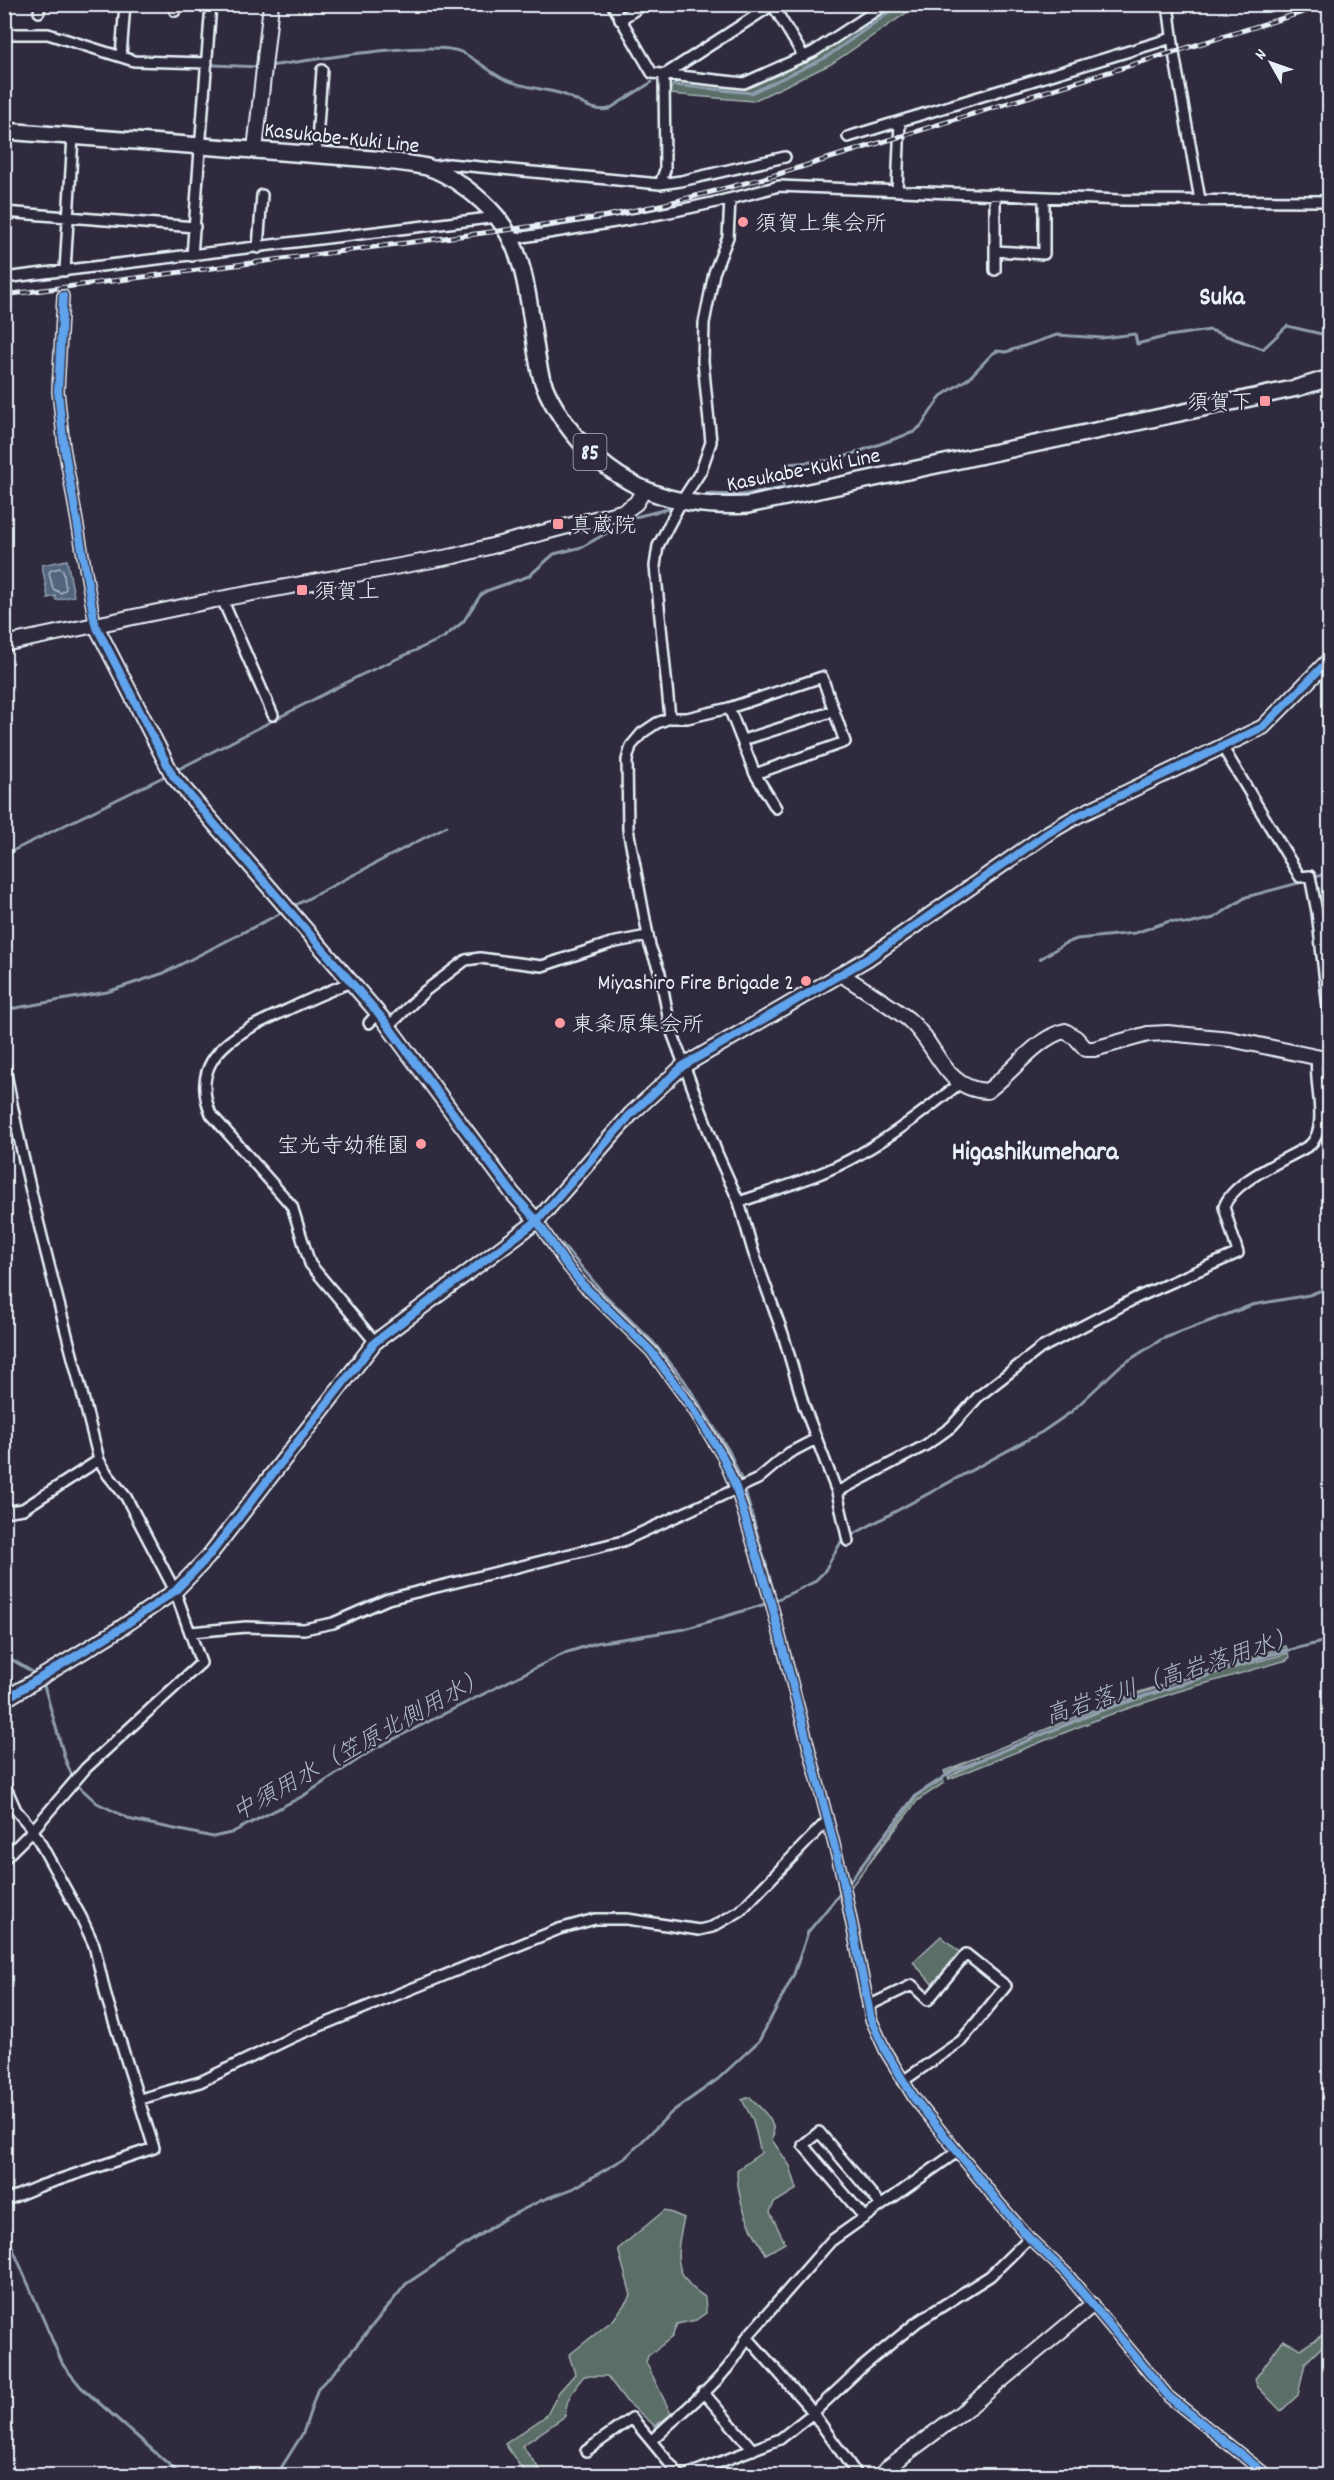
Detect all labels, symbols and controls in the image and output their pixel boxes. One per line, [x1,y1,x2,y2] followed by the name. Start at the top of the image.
[1241,33,1301,93] north arrow
[1250,44,1273,65] text: N
[262,116,421,163] street label: Kasukabe-Kuki Line
[755,210,887,241] place label: 須賀上集会所
[736,215,750,229] marker: 須賀上集会所
[1199,280,1246,317] district label: Suka
[1187,389,1253,420] place label: 須賀下
[1258,394,1272,408] marker: 須賀下
[574,434,606,470] road number: 85
[724,441,883,502] street label: Kasukabe-Kuki Line
[570,512,636,543] place label: 真蔵院
[551,517,565,531] marker: 真蔵院
[314,578,380,609] place label: 須賀上
[295,583,309,597] marker: 須賀上
[598,969,794,1000] place label: Miyashiro Fire Brigade 2
[799,974,813,988] marker: Miyashiro Fire Brigade 2
[572,1011,704,1042] place label: 東粂原集会所
[553,1016,567,1030] marker: 東粂原集会所
[277,1132,409,1163] place label: 宝光寺幼稚園
[952,1135,1119,1172] district label: Higashikumehara
[414,1137,428,1151] marker: 宝光寺幼稚園
[1041,1621,1303,1735] water label: 高岩落川（高岩落用水）
[226,1662,495,1831] water label: 中須用水（笠原北側用水）

